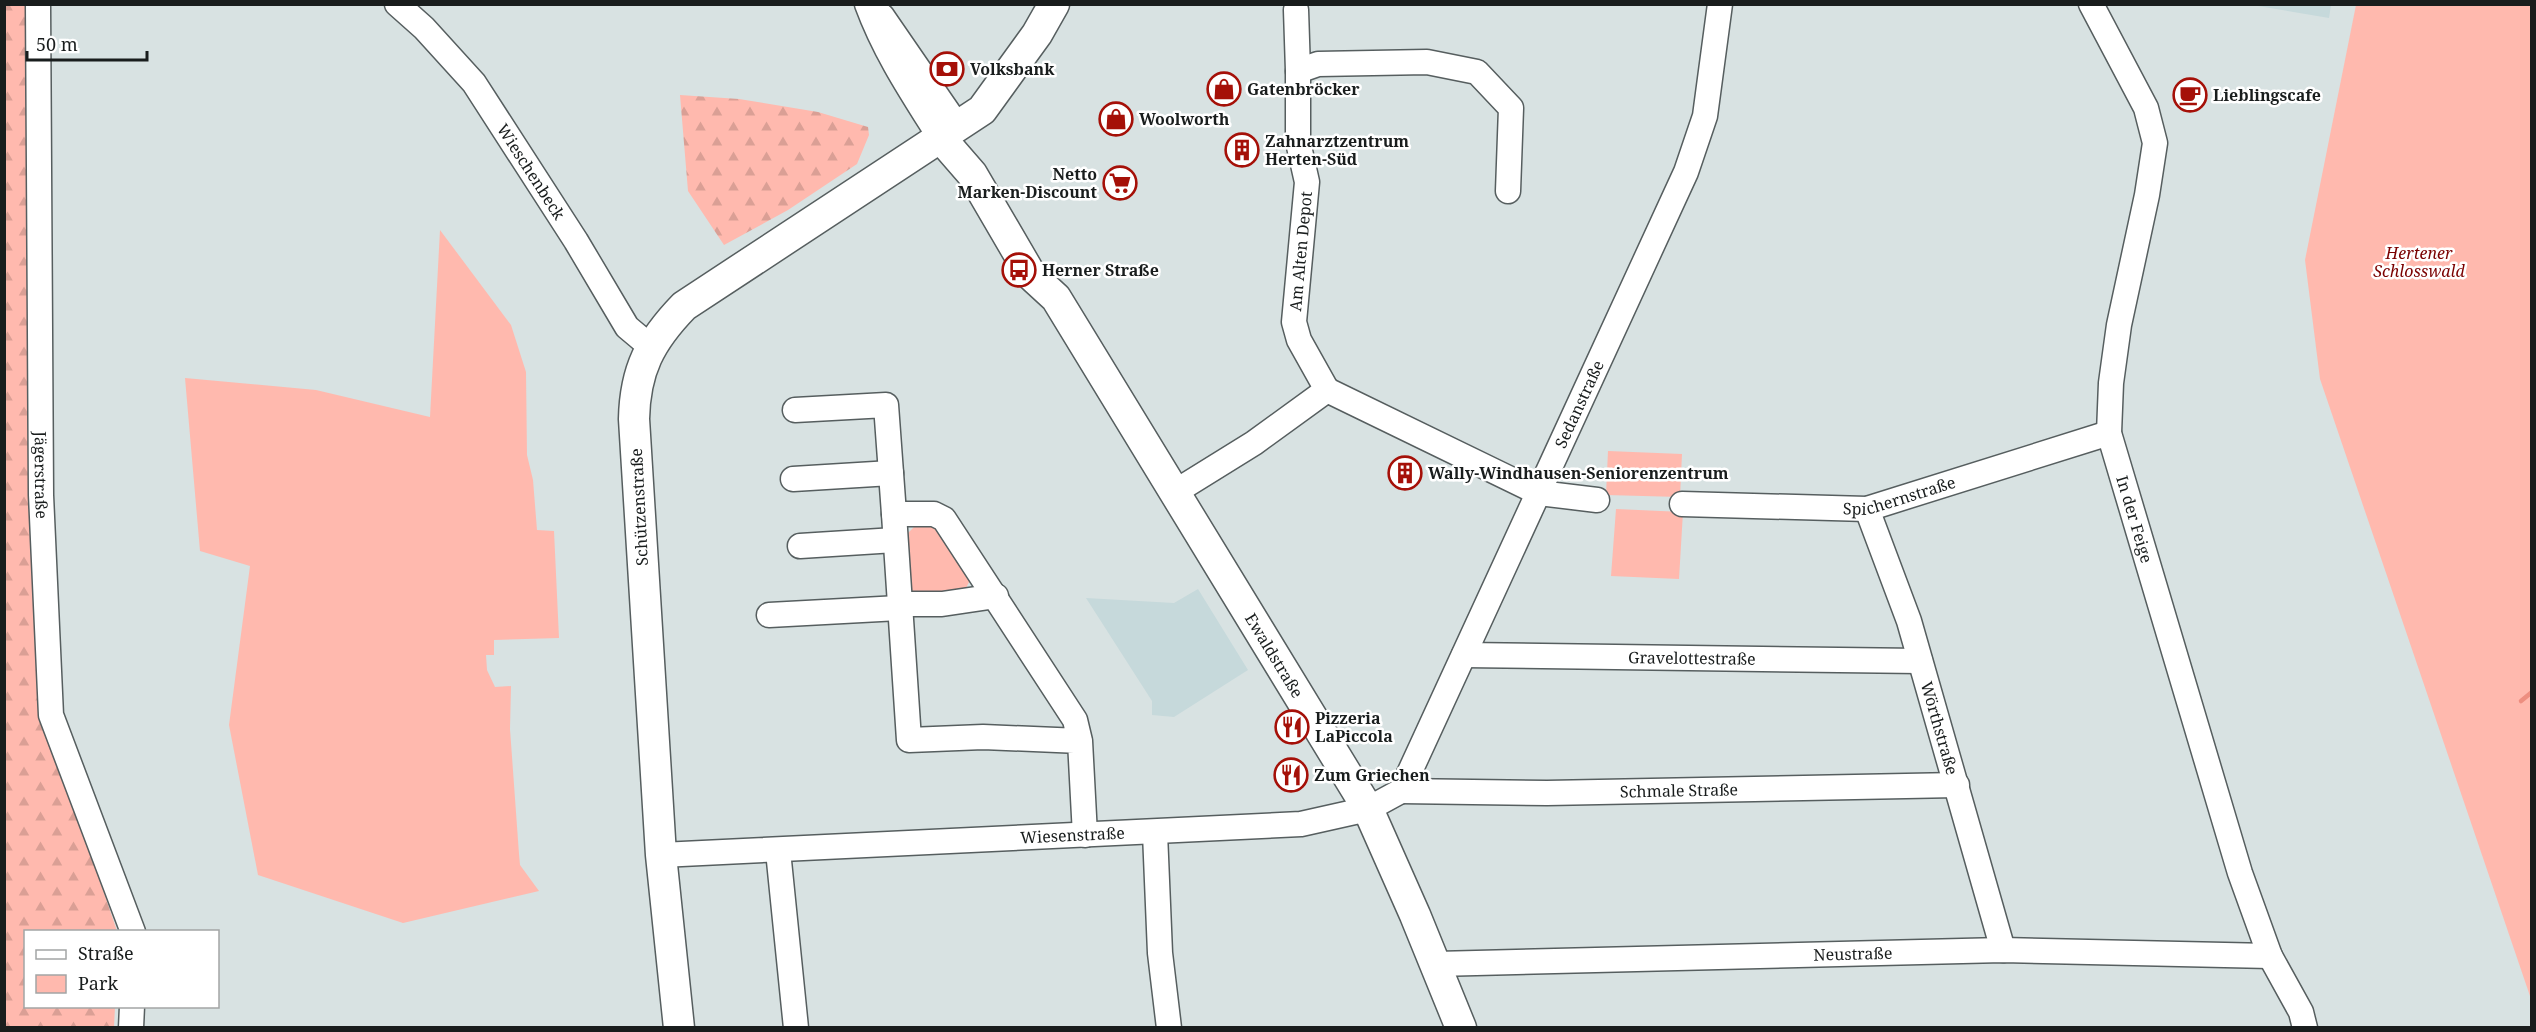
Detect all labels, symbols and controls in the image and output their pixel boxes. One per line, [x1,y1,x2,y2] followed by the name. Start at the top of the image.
[27,24,147,62] scale bar
[36,32,78,56] text: 50 m
[929,51,965,87] bank icon: Volksbank
[970,58,1055,80] place label: Volksbank
[1206,71,1242,107] shop icon: Gatenbröcker
[2172,77,2208,113] cafe icon: Lieblingscafe
[1247,78,1360,100] place label: Gatenbröcker
[2213,84,2321,106] place label: Lieblingscafe
[1098,101,1134,137] shop icon: Woolworth
[1139,108,1230,130] place label: Woolworth
[492,119,571,224] street label: Wieschenbeck
[1265,130,1409,170] place label: Zahnarztzentrum Herten-Süd
[1224,132,1260,168] building icon: Zahnarztzentrum Herten-Süd
[957,163,1098,203] place label: Netto Marken-Discount
[1102,165,1138,201] supermarket icon: Netto Marken-Discount
[1284,190,1317,312] street label: Am Alten Depot
[2373,242,2465,282] park label: Hertener Schlosswald
[1001,252,1037,288] bus stop icon: Herner Straße
[1042,259,1159,281] place label: Herner Straße
[1549,357,1609,452] street label: Sedanstraße
[30,430,53,519] street label: Jägerstraße
[625,448,653,566] street label: Schützenstraße
[1387,455,1423,491] building icon: Wally-Windhausen-Seniorenzentrum
[1428,462,1729,484] place label: Wally-Windhausen-Seniorenzentrum
[1843,471,1958,520] street label: Spichernstraße
[2111,473,2158,566] street label: In der Feige
[1240,609,1309,702] street label: Ewaldstraße
[1628,646,1756,670] street label: Gravelottestraße
[1916,679,1963,777] street label: Wörthstraße
[1315,707,1393,747] place label: Pizzeria LaPiccola
[1274,709,1310,745] restaurant icon: Pizzeria LaPiccola
[1273,757,1309,793] restaurant icon: Zum Griechen
[1314,764,1430,786] place label: Zum Griechen
[1620,778,1738,803] street label: Schmale Straße
[1020,822,1125,849] street label: Wiesenstraße
[24,930,219,1008] legend
[78,941,134,965] text: Straße
[1813,942,1893,966] street label: Neustraße
[78,971,118,995] text: Park

